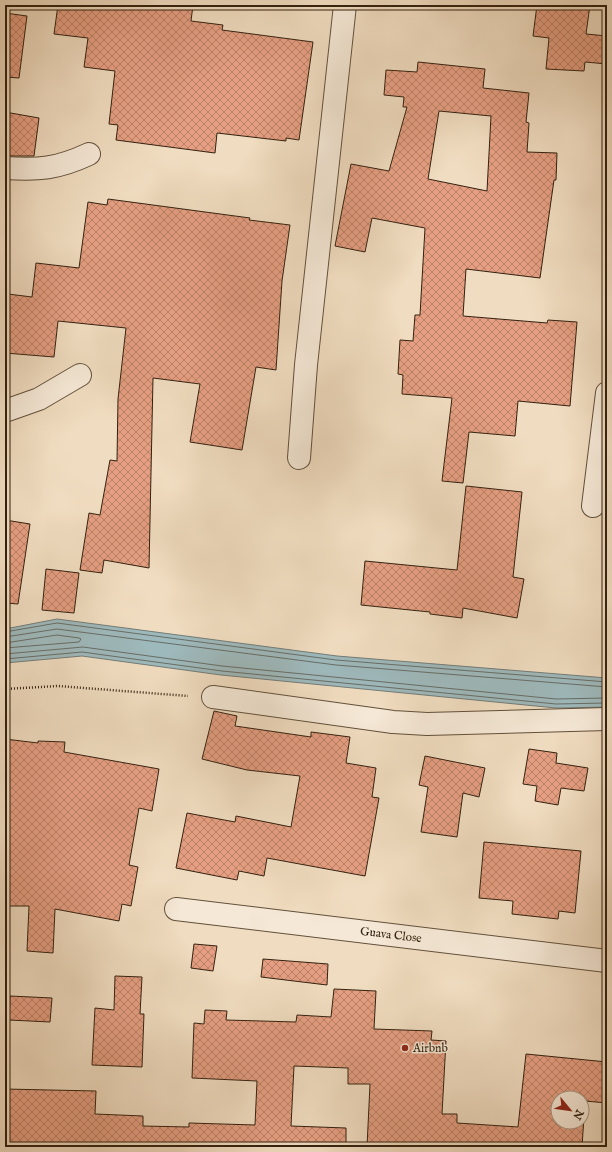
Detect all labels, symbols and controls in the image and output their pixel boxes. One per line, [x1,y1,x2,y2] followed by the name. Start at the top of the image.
[359,924,423,946] street label: Guava Close
[412,1041,448,1056] place label: Airbnb
[400,1043,410,1053] marker: Airbnb
[550,1090,590,1130] north arrow
[569,1106,587,1122] text: N

